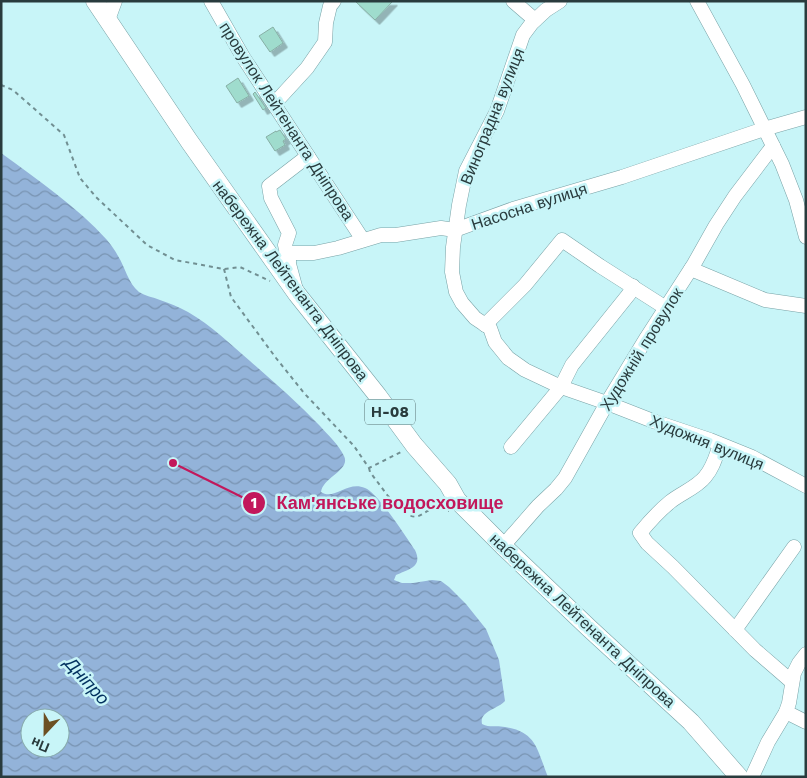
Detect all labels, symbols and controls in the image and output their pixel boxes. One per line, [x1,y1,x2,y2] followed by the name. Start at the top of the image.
[215,19,358,224] street label: провулок Лейтенанта Дніпрова
[456,45,529,187] street label: Виноградна вулиця
[209,176,372,385] street label: набережна Лейтенанта Дніпрова
[469,179,589,234] street label: Насосна вулиця
[596,284,687,414] street label: Художній провулок
[365,400,415,424] road number: Н-08
[647,411,767,474] street label: Художня вулиця
[241,487,513,520] callout: Кам'янське водосховище
[276,492,504,513] text: Кам'янське водосховище
[251,494,257,512] text: 1
[486,529,679,711] street label: набережна Лейтенанта Дніпрова
[59,651,114,709] water label: Дніпро
[20,708,70,758] north arrow
[29,734,52,756] text: Пн

